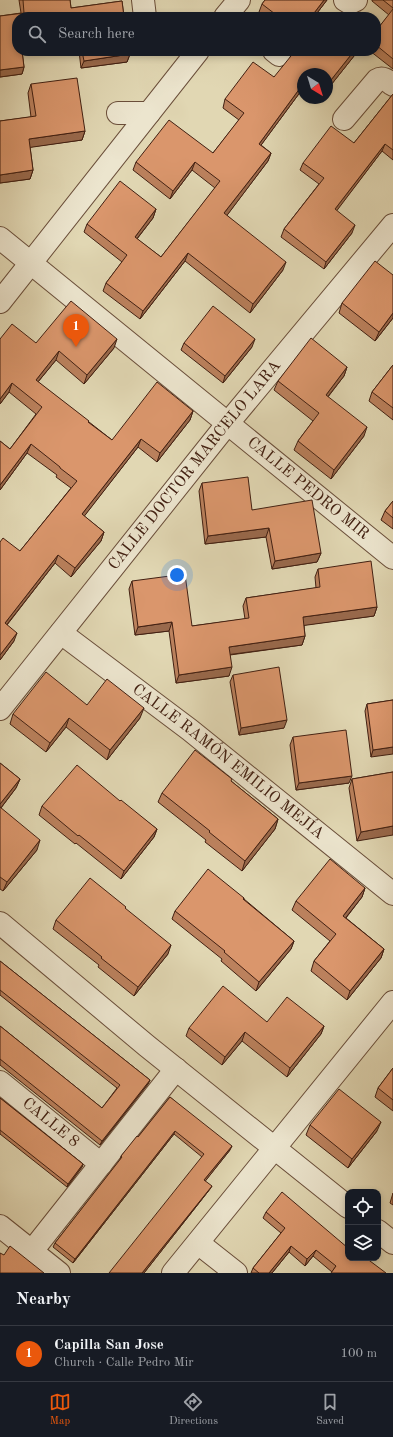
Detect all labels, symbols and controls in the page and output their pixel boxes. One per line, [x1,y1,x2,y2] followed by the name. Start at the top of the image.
[12,12,381,56] search box
[26,23,48,45] icon: search
[58,27,135,42] text: Search here
[297,68,333,104] north arrow
[63,314,89,347] pin: 1
[106,358,284,573] street label: CALLE DOCTOR MARCELO LARA
[244,435,372,543] street label: CALLE PEDRO MIR
[167,565,187,585] your location
[129,681,327,843] street label: CALLE RAMÓN EMILIO MEJÍA
[19,1095,82,1151] street label: CALLE 8
[345,1189,381,1261] map controls
[345,1189,381,1225] button: locate
[345,1225,381,1261] button: layers
[16,1291,71,1308] text: Nearby
[54,1338,164,1353] text: Capilla San Jose
[25,1347,33,1360] text: 1
[340,1347,377,1360] text: 100 m
[54,1356,194,1369] text: Church · Calle Pedro Mir
[49,1391,71,1429] tab: Map
[169,1391,218,1429] tab: Directions
[316,1391,344,1429] tab: Saved

